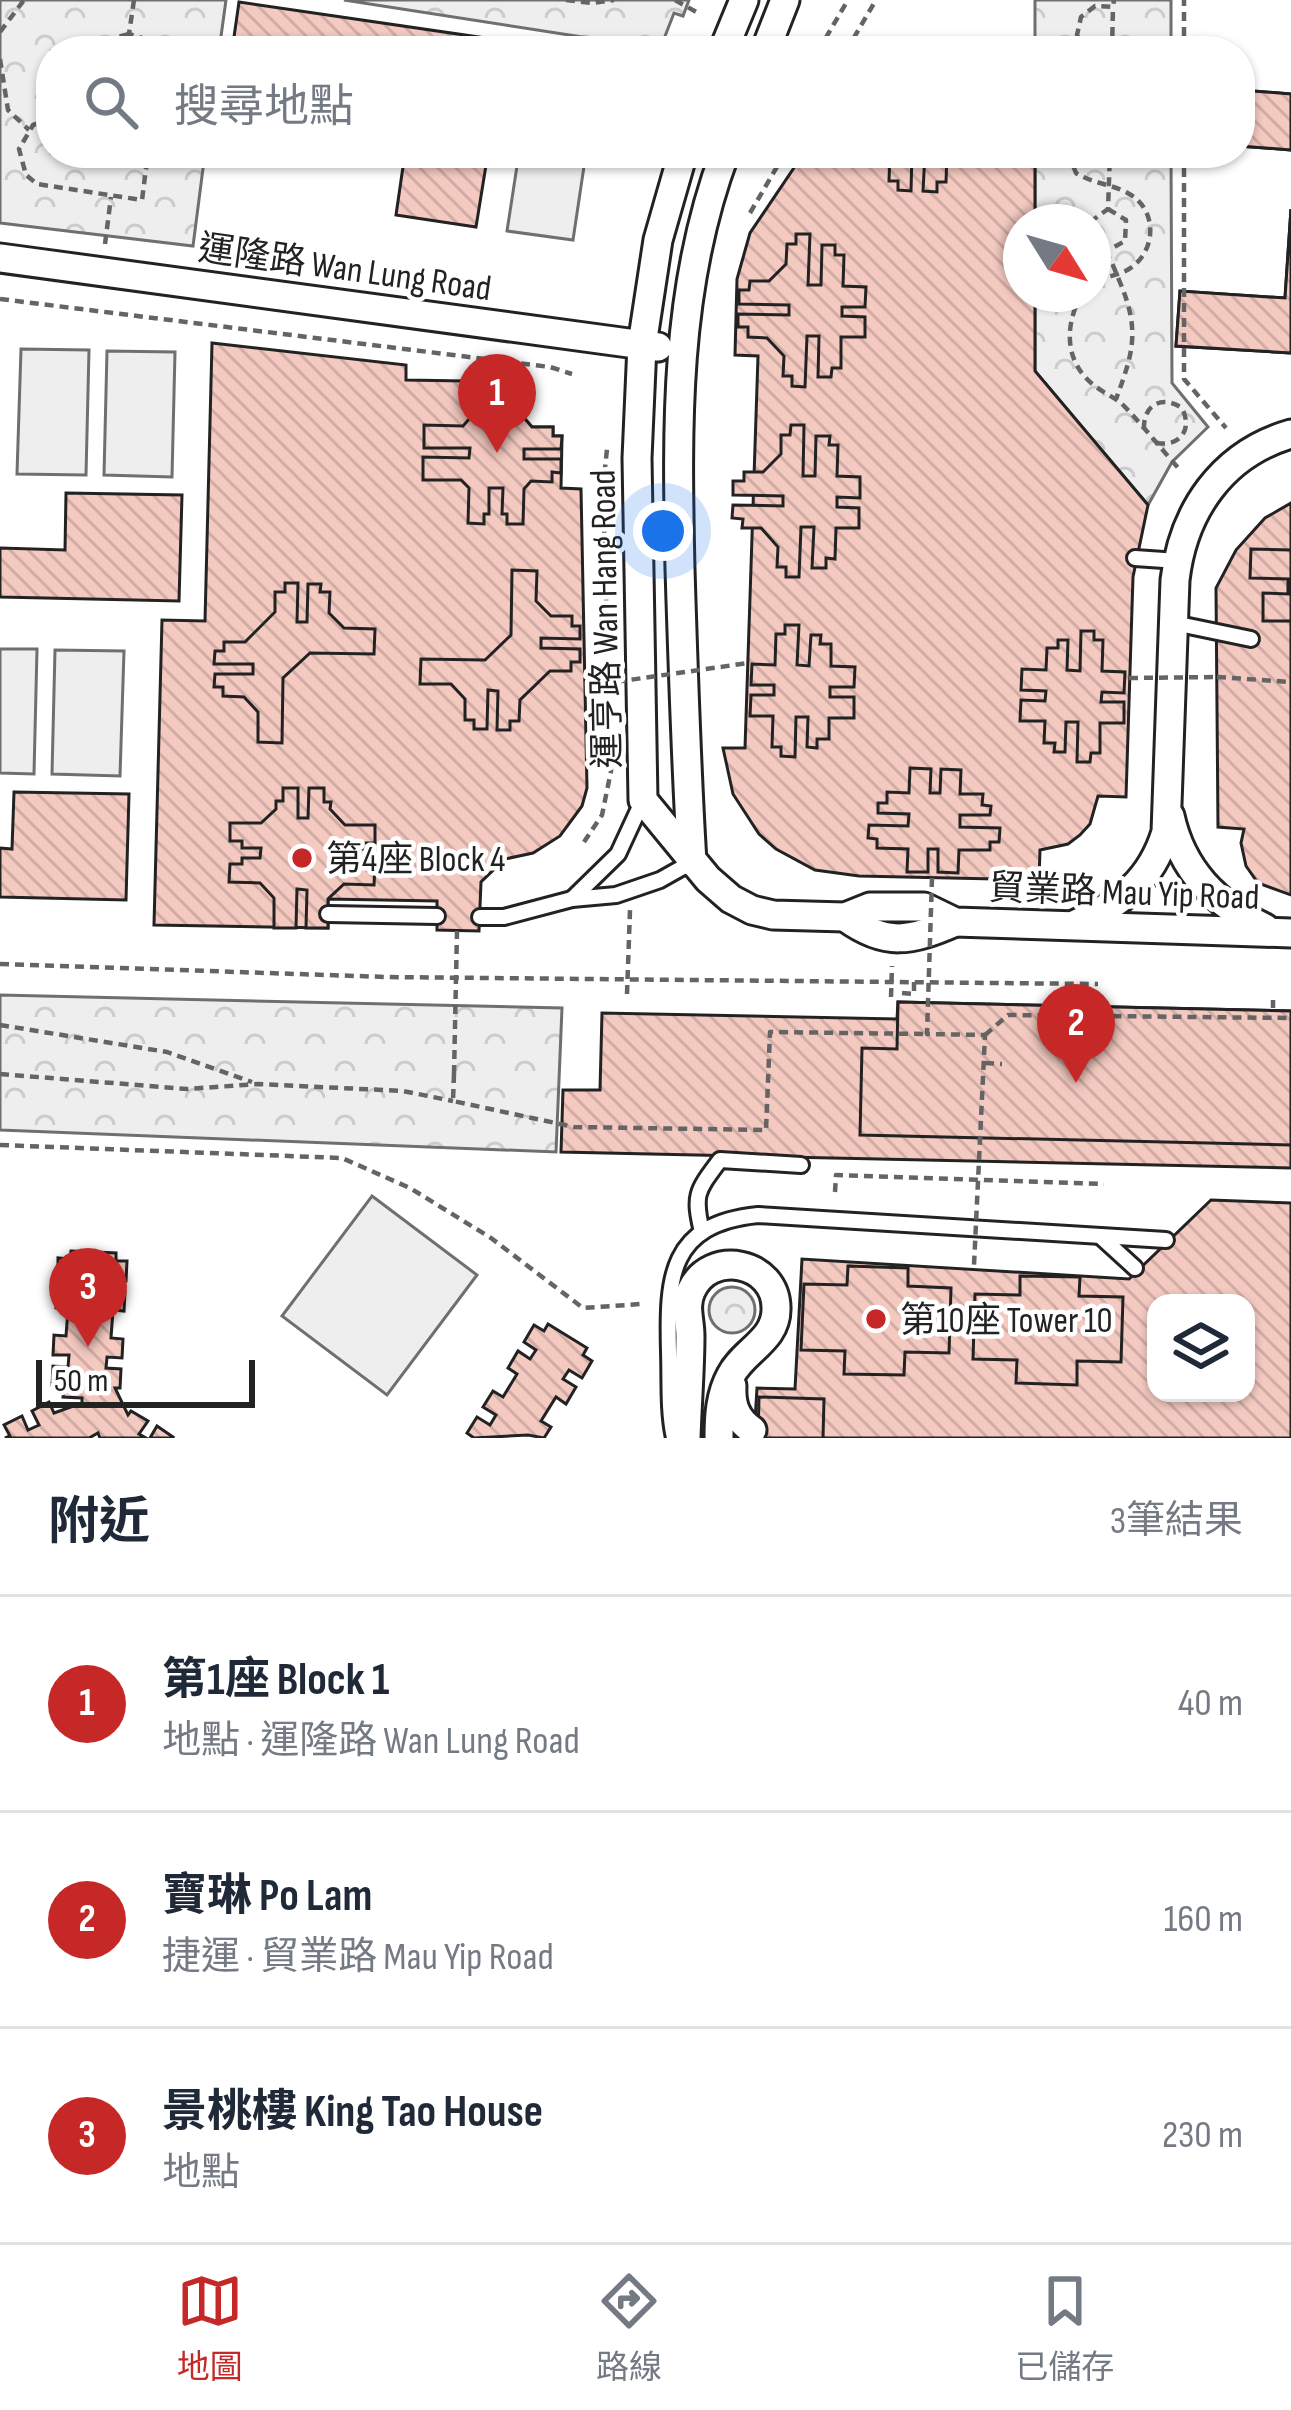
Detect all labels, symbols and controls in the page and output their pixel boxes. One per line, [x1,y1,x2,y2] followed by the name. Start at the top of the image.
[36,36,1255,168] search box
[78,69,144,135] icon: search
[174,80,354,135] text: 搜尋地點
[1003,204,1111,312] north arrow
[196,228,494,311] street label: 運隆路 Wan Lung Road
[458,354,536,453] pin: 1
[582,469,631,769] street label: 運亨路 Wan Hang Road
[633,501,693,561] your location
[326,839,505,882] place label: 第4座 Block 4
[289,845,315,871] marker: 第4座 Block 4
[988,867,1260,920] street label: 貿業路 Mau Yip Road
[1037,984,1115,1083] pin: 2
[49,1248,127,1347] pin: 3
[1147,1294,1255,1402] map controls
[1147,1294,1255,1402] button: layers
[900,1300,1113,1343] place label: 第10座 Tower 10
[863,1306,889,1332] marker: 第10座 Tower 10
[36,1354,255,1407] scale bar
[54,1361,108,1401] text: 50 m
[48,1492,150,1553] text: 附近
[1110,1498,1243,1545] text: 3筆結果
[162,1653,389,1708] text: 第1座 Block 1
[79,1680,95,1727] text: 1
[1178,1680,1243,1727] text: 40 m
[162,1718,580,1765] text: 地點 · 運隆路 Wan Lung Road
[162,1869,372,1924] text: 寶琳 Po Lam
[78,1896,96,1943] text: 2
[1164,1896,1243,1943] text: 160 m
[162,1934,554,1981] text: 捷運 · 貿業路 Mau Yip Road
[162,2085,543,2140] text: 景桃樓 King Tao House
[78,2112,96,2159] text: 3
[1162,2112,1243,2159] text: 230 m
[162,2150,240,2197] text: 地點
[177,2268,243,2388] tab: 地圖
[596,2268,662,2388] tab: 路線
[1015,2268,1114,2388] tab: 已儲存

